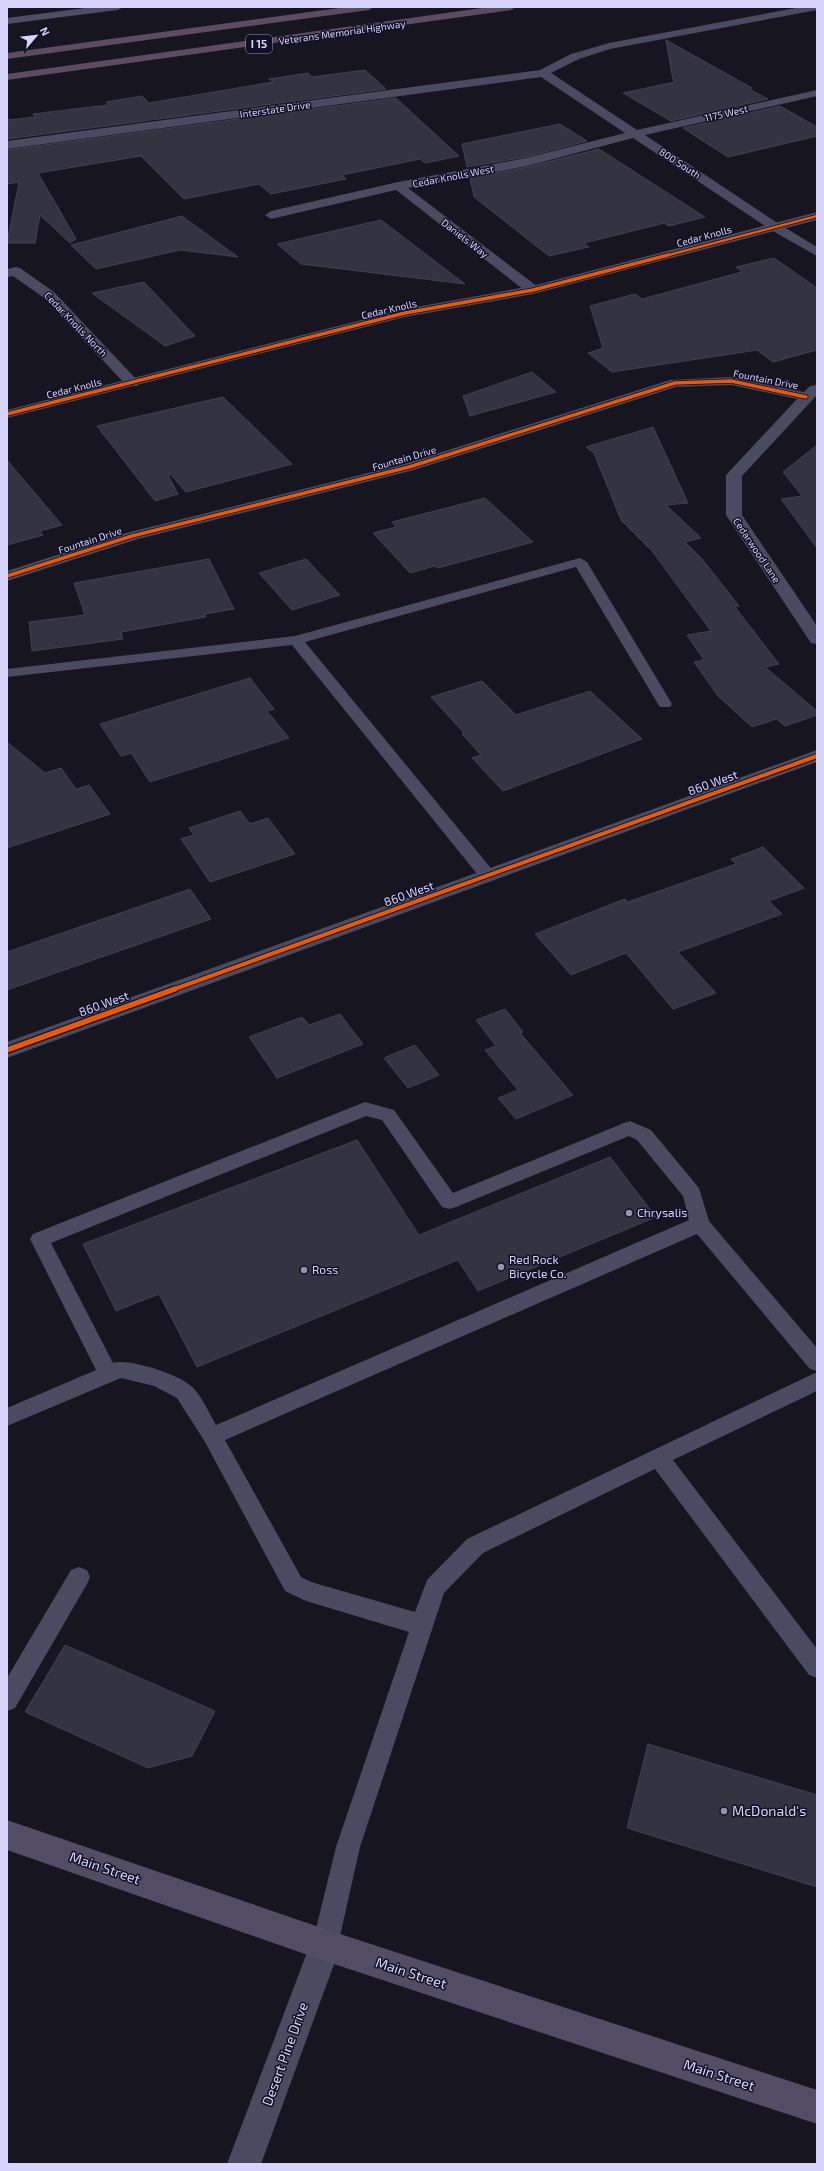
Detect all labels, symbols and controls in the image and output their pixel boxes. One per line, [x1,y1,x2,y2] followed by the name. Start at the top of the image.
[16,16,56,56] north arrow
[278,17,407,47] street label: Veterans Memorial Highway
[38,25,53,38] text: N
[246,35,272,53] road number: I 15
[239,98,311,120] street label: Interstate Drive
[703,102,749,124] street label: 1175 West
[657,145,703,181] street label: 800 South
[411,162,495,190] street label: Cedar Knolls West
[439,216,491,260] street label: Daniels Way
[675,223,733,249] street label: Cedar Knolls
[42,289,110,359] street label: Cedar Knolls North
[360,297,418,321] street label: Cedar Knolls
[732,367,800,391] street label: Fountain Drive
[45,375,103,401] street label: Cedar Knolls
[371,443,437,473] street label: Fountain Drive
[731,515,783,585] street label: Cedarwood Lane
[57,524,123,556] street label: Fountain Drive
[686,766,740,798] street label: 860 West
[382,877,436,909] street label: 860 West
[77,987,131,1019] street label: 860 West
[637,1205,687,1219] place label: Chrysalis
[624,1208,634,1218] marker: Chrysalis
[509,1252,567,1280] place label: Red Rock Bicycle Co.
[312,1262,338,1276] place label: Ross
[496,1262,506,1272] marker: Red Rock Bicycle Co.
[299,1265,309,1275] marker: Ross
[732,1802,806,1819] place label: McDonald's
[719,1806,729,1816] marker: McDonald's
[68,1848,143,1888] street label: Main Street
[374,1953,449,1992] street label: Main Street
[258,2000,311,2108] street label: Desert Pine Drive
[682,2055,757,2094] street label: Main Street

